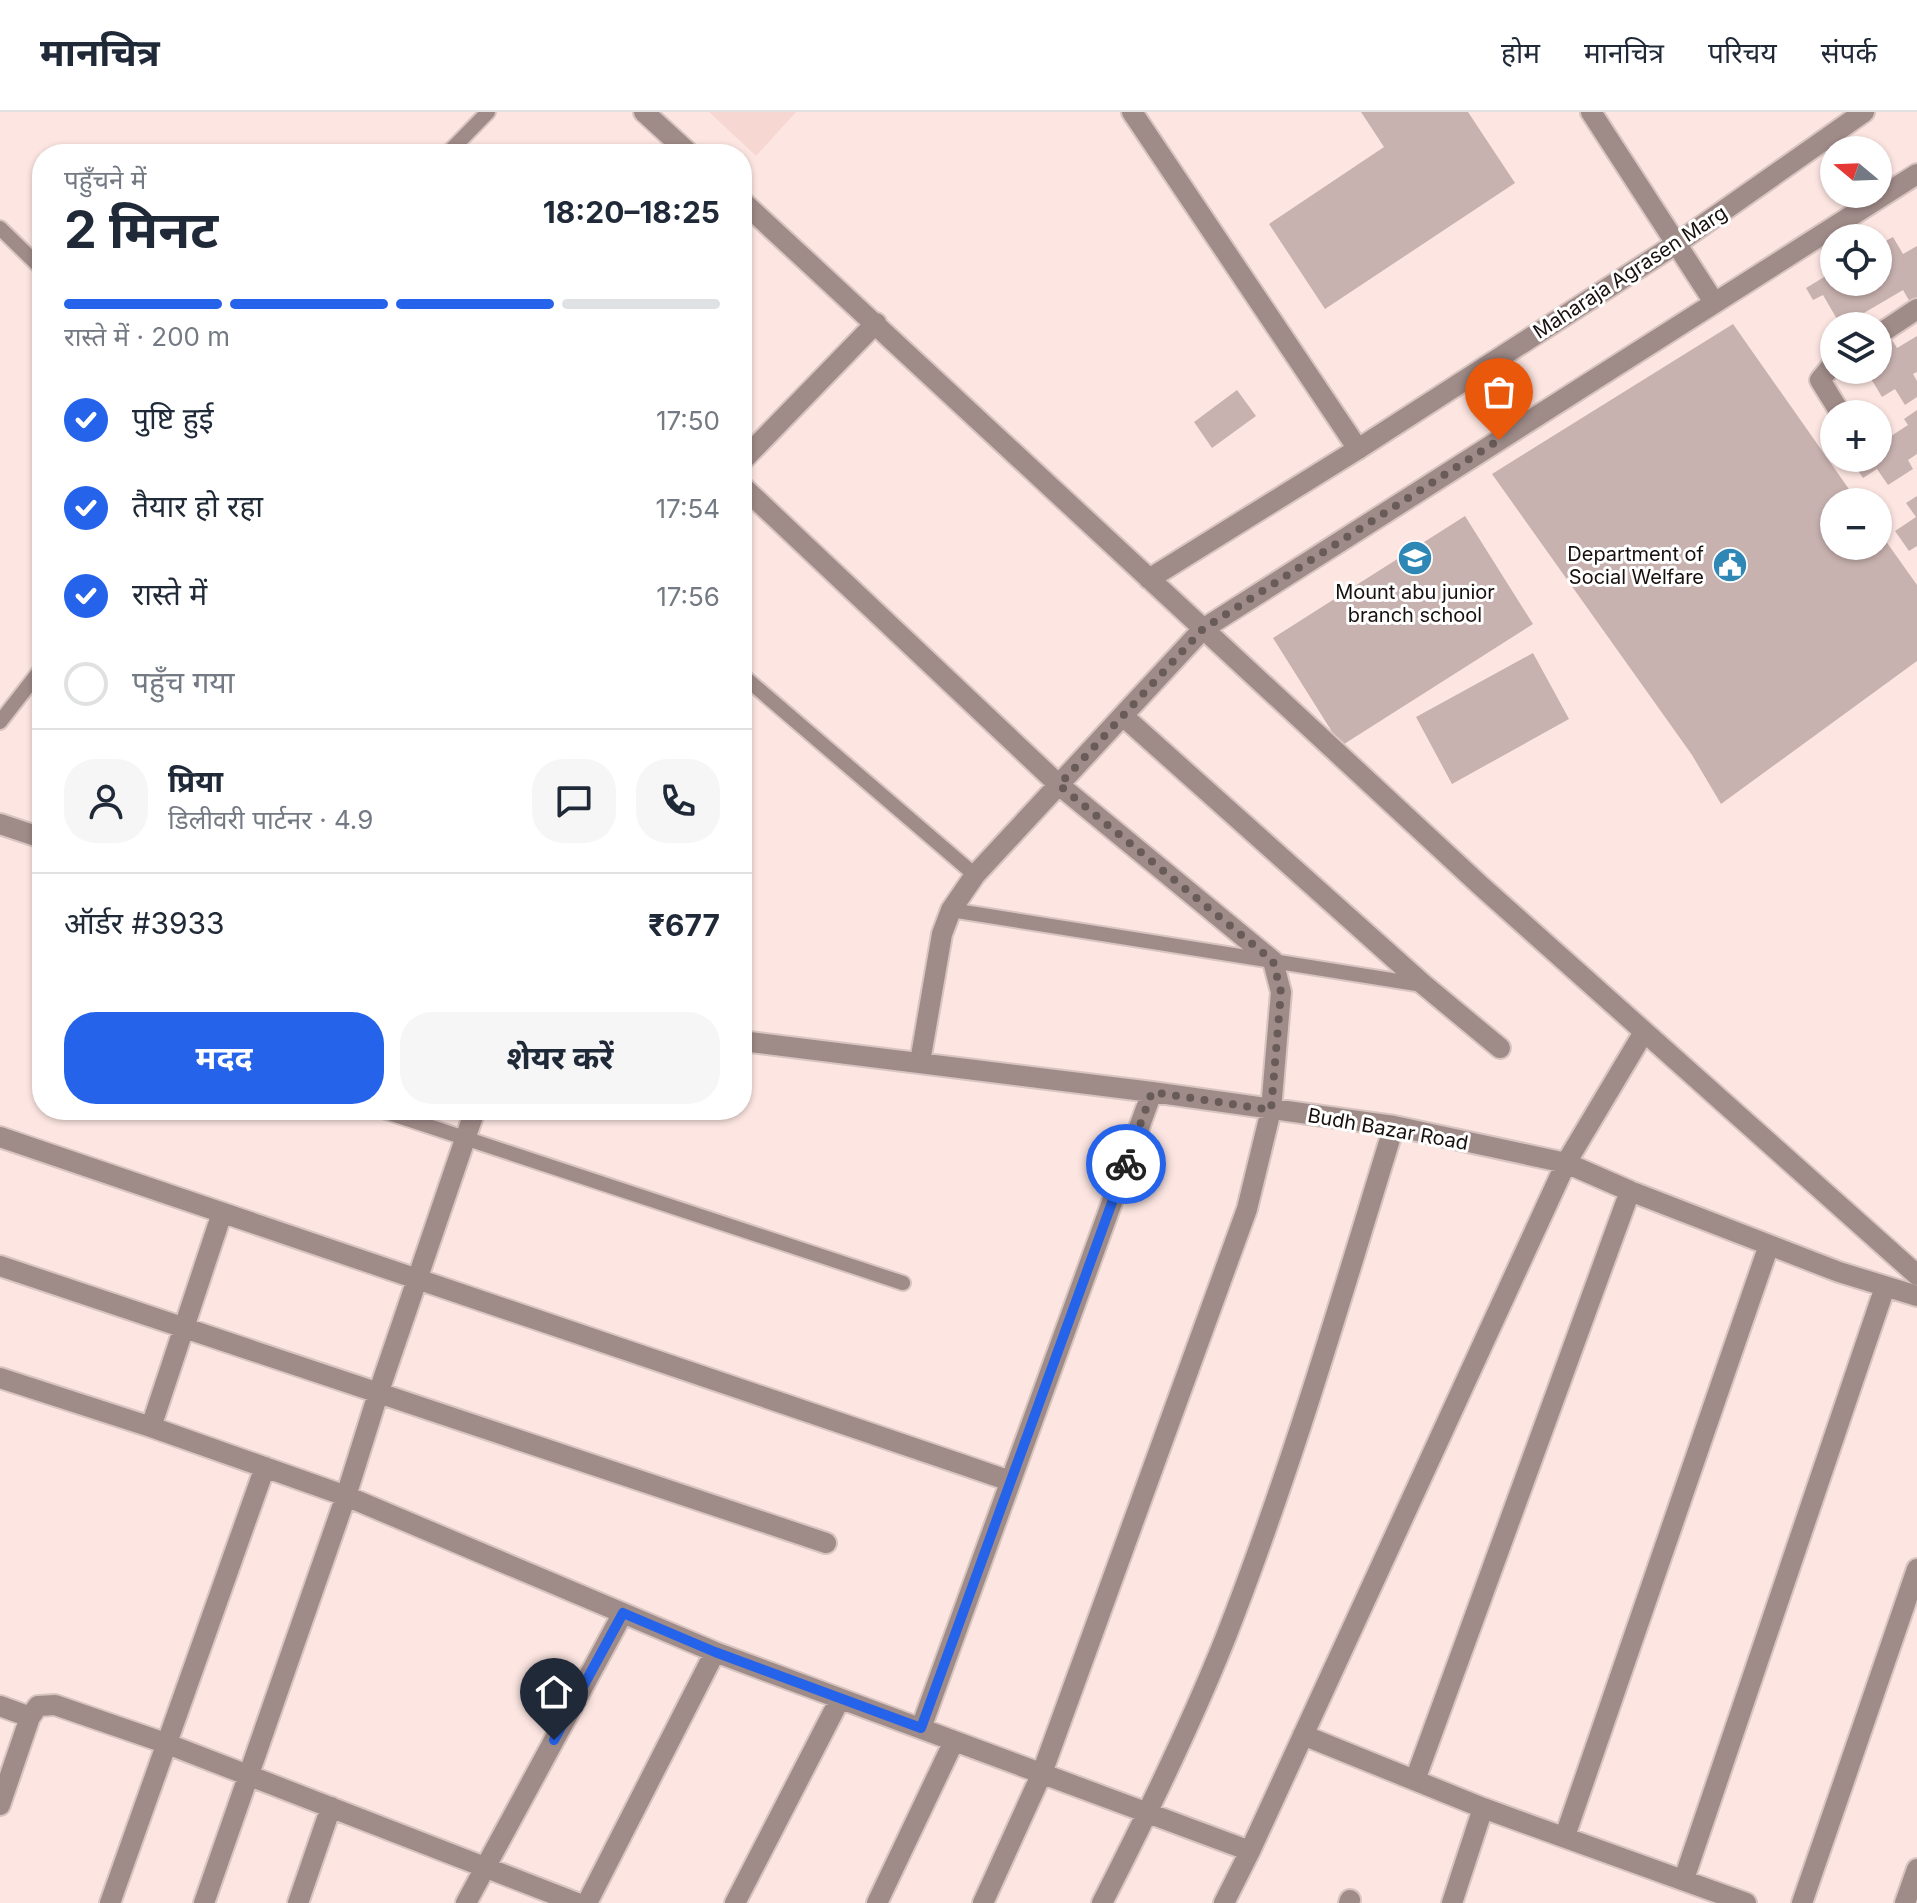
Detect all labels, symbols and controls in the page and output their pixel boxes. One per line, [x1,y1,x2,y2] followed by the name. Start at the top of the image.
[40,29,160,75] text: मानचित्र
[1501,36,1540,70] text: होम
[1584,36,1664,70] text: मानचित्र
[1708,36,1777,70] text: परिचय
[1821,36,1877,70] text: संपर्क
[1820,136,1892,208] north arrow
[1820,136,1892,560] map controls
[64,164,146,195] text: पहुँचने में
[543,194,720,230] text: 18:20–18:25
[64,198,218,261] text: 2 मिनट
[1529,200,1731,344] street label: Maharaja Agrasen Marg
[1820,224,1892,296] button: locate
[1820,312,1892,384] button: layers
[64,321,230,352] text: रास्ते में · 200 m
[1465,358,1533,440] pin
[1477,370,1521,414] icon: bag
[64,398,108,442] icon: check
[132,400,213,436] text: पुष्टि हुई
[1820,400,1892,472] button: +
[656,405,720,436] text: 17:50
[64,486,108,530] icon: check
[132,488,263,524] text: तैयार हो रहा
[1820,488,1892,560] button: −
[655,493,720,524] text: 17:54
[1396,539,1434,577] school or university icon: Mount abu junior branch school
[1567,542,1705,589] place label: Department of Social Welfare
[1711,546,1749,584] public building icon: Department of Social Welfare
[64,574,108,618] icon: check
[132,576,207,612] text: रास्ते में
[1335,580,1495,627] place label: Mount abu junior branch school
[656,581,720,612] text: 17:56
[132,664,235,700] text: पहुँच गया
[64,759,148,843] button: person
[532,759,616,843] button: chat
[636,759,720,843] button: phone
[168,763,223,799] text: प्रिया
[168,804,373,835] text: डिलीवरी पार्टनर · 4.9
[64,905,225,941] text: ऑर्डर #3933
[648,907,720,943] text: ₹677
[64,1012,384,1104] button: मदद
[400,1012,720,1104] button: शेयर करें
[1306,1103,1470,1155] street label: Budh Bazar Road
[1086,1124,1166,1204] courier
[1104,1142,1148,1186] icon: bike
[520,1658,588,1740] pin
[532,1670,576,1714] icon: home

